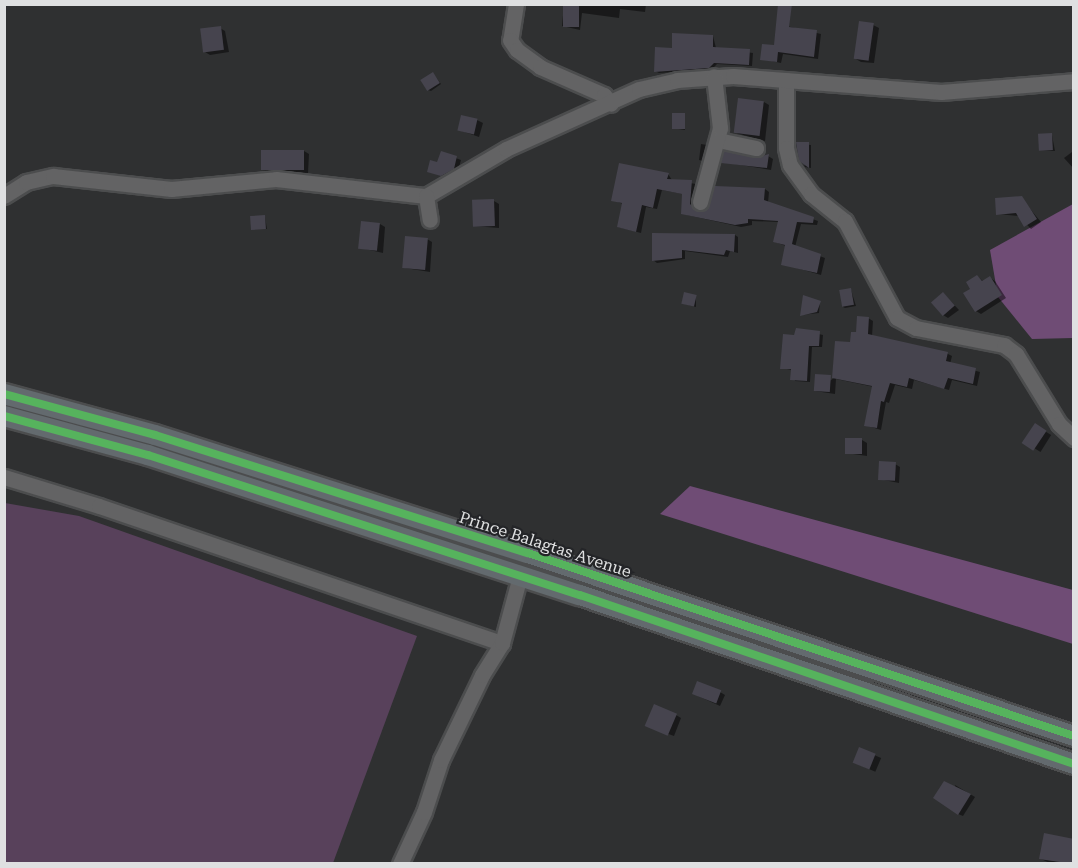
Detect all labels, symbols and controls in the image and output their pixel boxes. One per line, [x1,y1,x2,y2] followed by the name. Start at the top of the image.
[456,508,634,582] street label: Prince Balagtas Avenue

